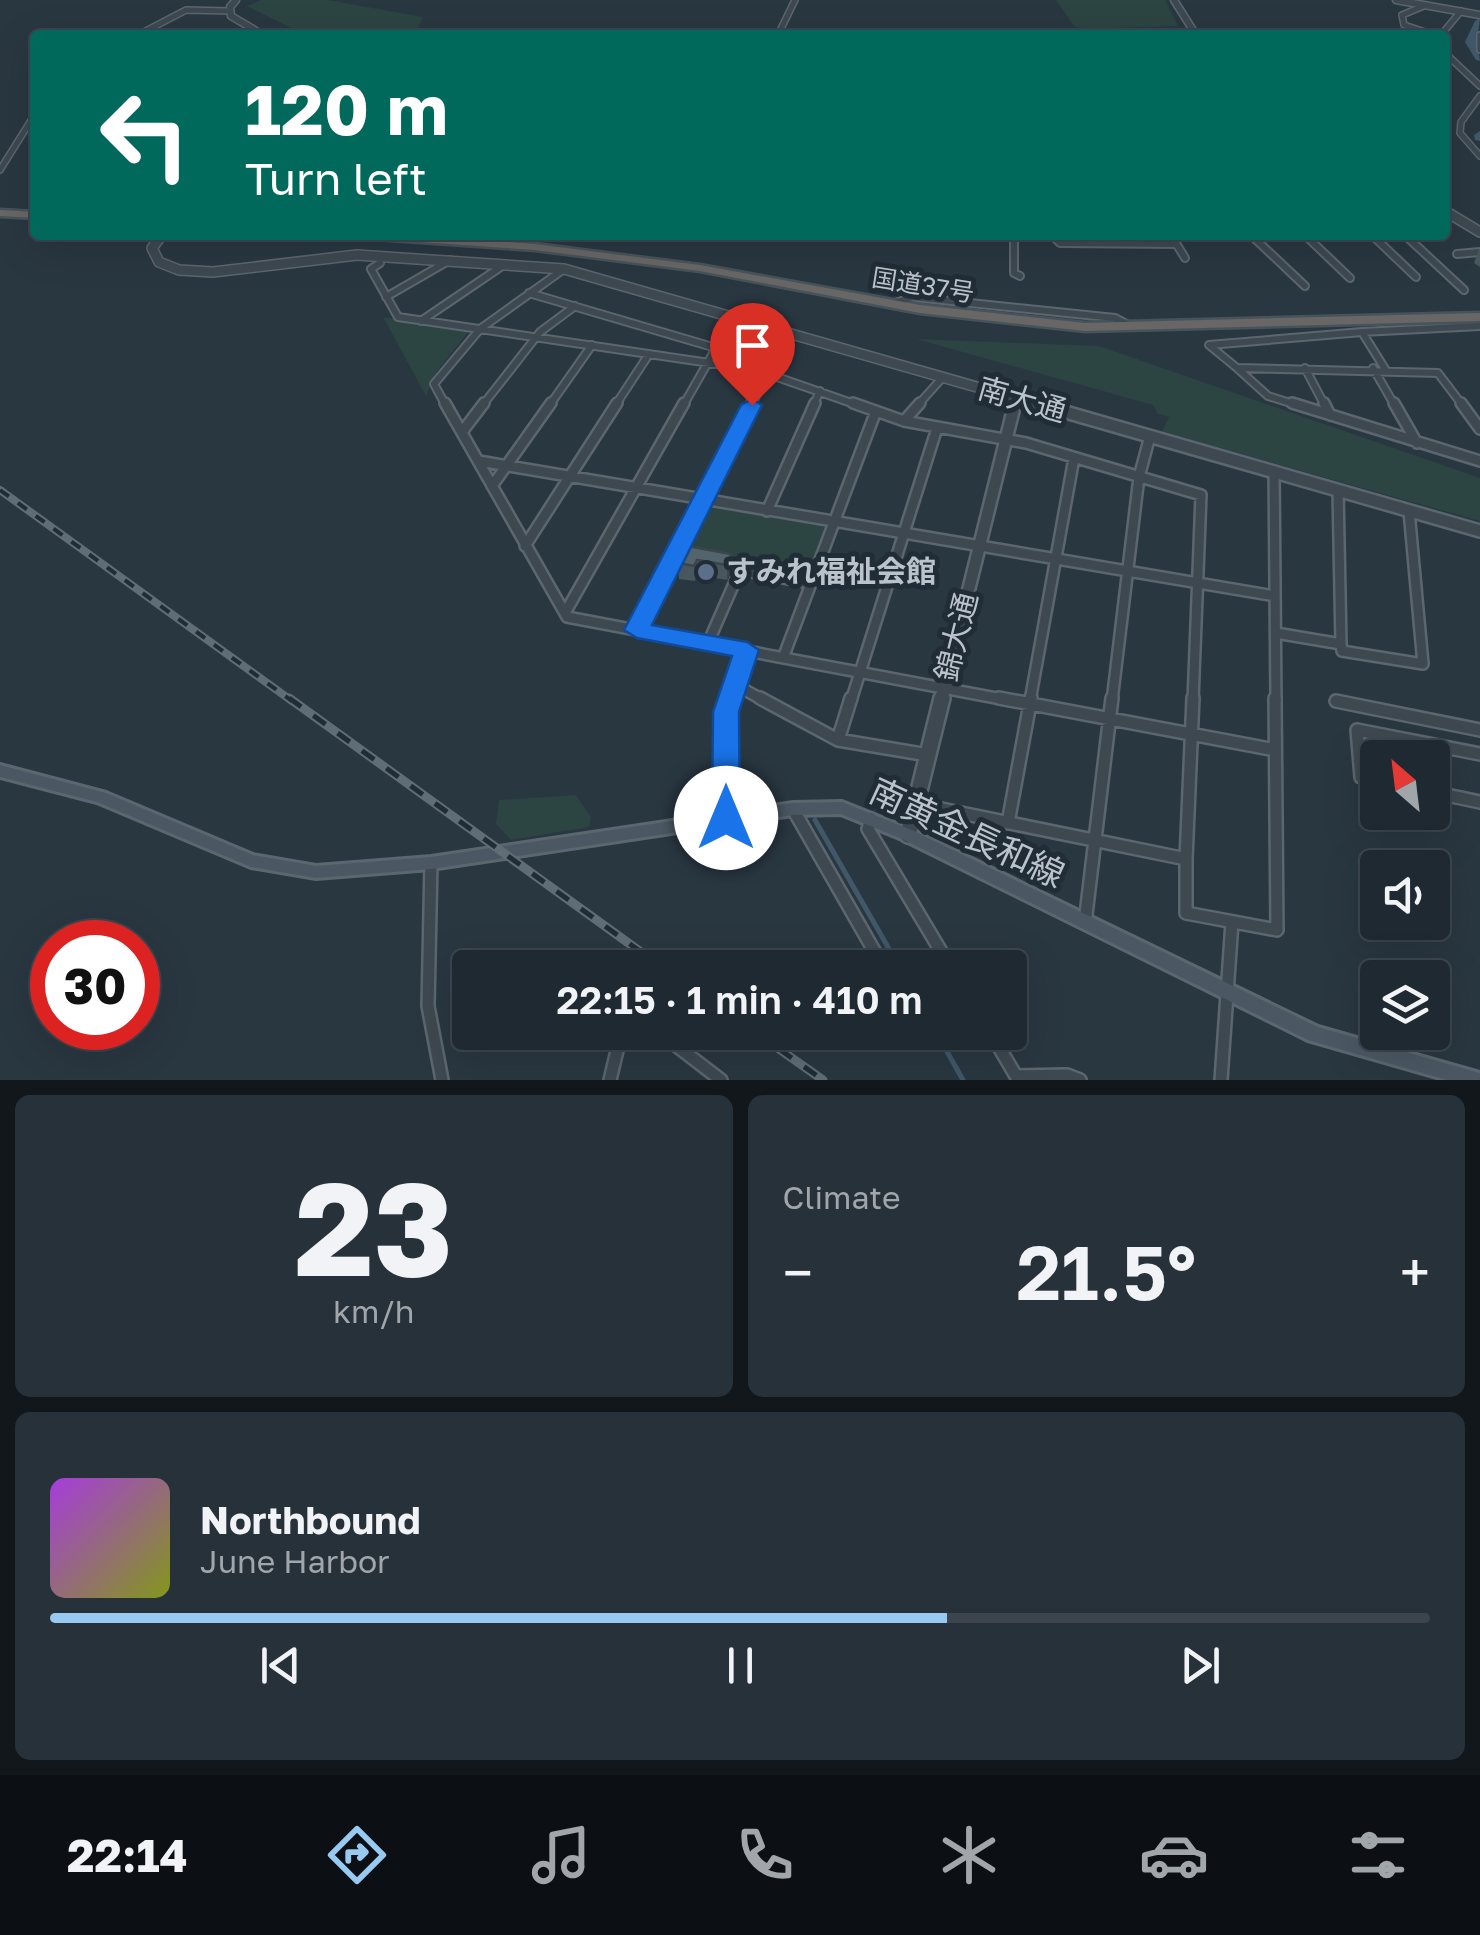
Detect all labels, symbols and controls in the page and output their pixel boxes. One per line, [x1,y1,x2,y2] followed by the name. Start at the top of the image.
[245,66,448,150] text: 120 m
[80,70,210,200] icon: left
[245,151,427,205] text: Turn left
[870,261,976,308] street label: 国道37号
[710,303,795,406] pin
[725,318,780,373] icon: arrive
[974,369,1070,429] street label: 南大通
[726,553,936,589] place label: すみれ福祉会館
[695,561,717,583] marker: すみれ福祉会館
[928,589,984,685] street label: 錦大通
[1360,740,1450,830] north arrow
[1360,740,1450,1050] map controls
[674,766,778,870] position arrow
[863,769,1071,896] street label: 南黄金長和線
[1360,850,1450,940] button: sound
[30,920,160,1050] speed limit sign: 30
[1360,960,1450,1050] button: layers
[556,977,923,1022] text: 22:15 · 1 min · 410 m
[294,1149,453,1305] text: 23
[783,1178,901,1216] text: Climate
[1016,1226,1196,1317] text: 21.5°
[783,1239,813,1305] text: −
[1400,1239,1430,1305] text: +
[333,1292,414,1330] text: km/h
[200,1497,421,1542] text: Northbound
[200,1542,390,1580] text: June Harbor
[253,1638,308,1693] icon: previous
[713,1638,768,1693] icon: pause
[1173,1638,1228,1693] icon: next
[322,1820,392,1890] icon: directions
[526,1820,596,1890] icon: music
[730,1820,800,1890] icon: phone
[934,1820,1004,1890] icon: climate
[1139,1820,1209,1890] icon: car
[1343,1820,1413,1890] icon: filters
[67,1828,188,1882] text: 22:14

